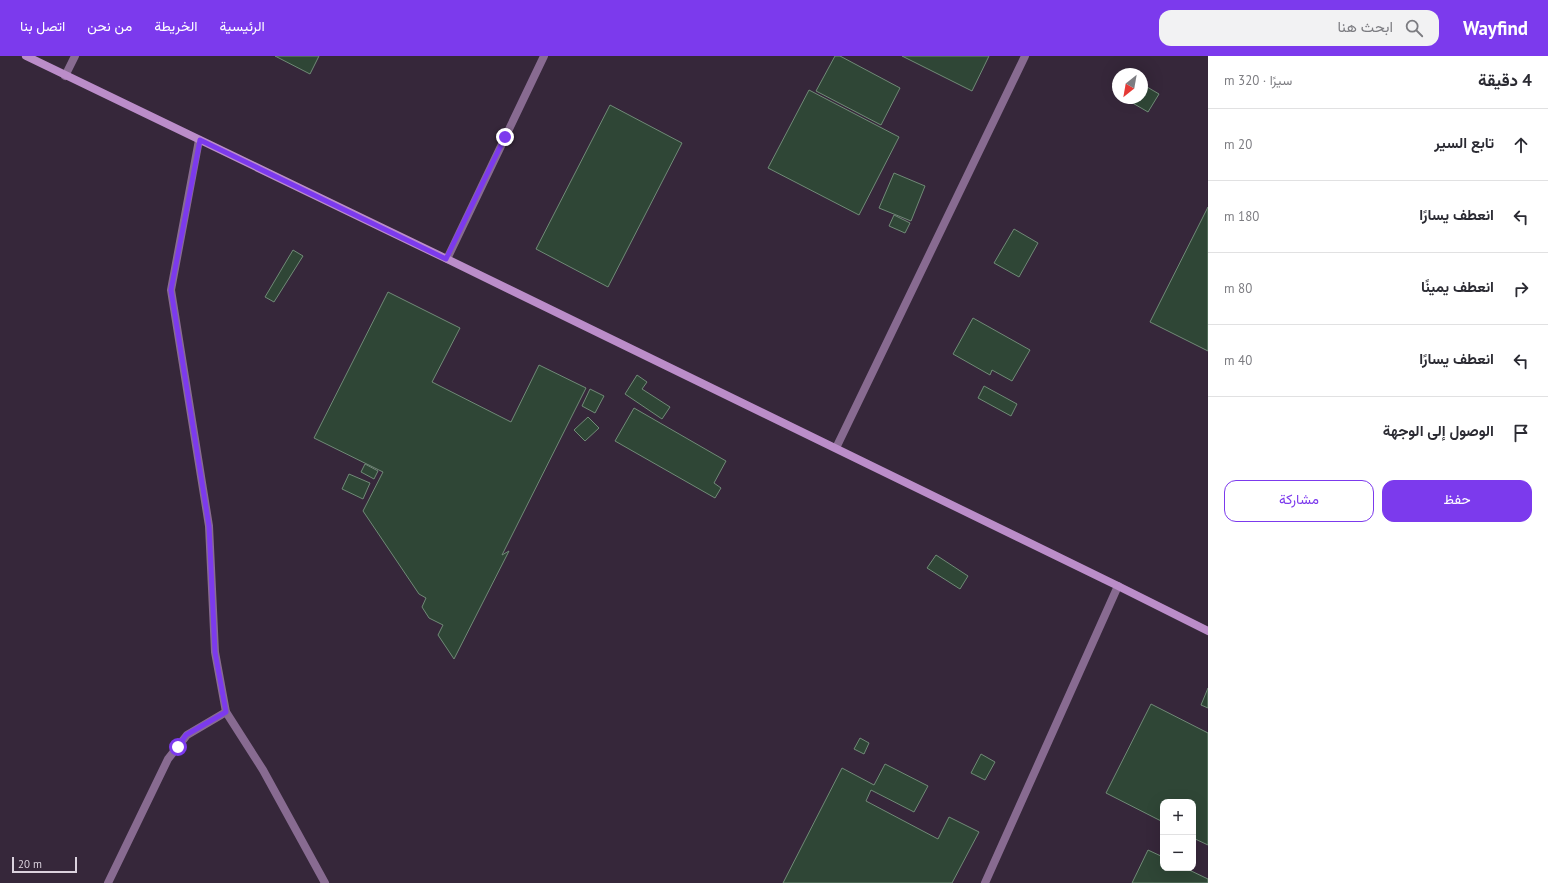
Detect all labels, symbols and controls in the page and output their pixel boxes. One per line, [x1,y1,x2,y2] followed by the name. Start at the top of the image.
[1159,10,1439,46] search box
[1463,16,1528,40] text: Wayfind
[20,17,65,35] text: اتصل بنا
[87,17,132,35] text: من نحن
[154,17,197,35] text: الخريطة
[219,17,265,35] text: الرئيسية
[1337,17,1393,36] text: ابحث هنا
[1403,17,1425,39] icon: search
[1112,68,1148,104] north arrow
[1478,69,1532,91] text: 4 دقيقة
[1224,72,1292,89] text: سيرًا · 320 m
[496,128,514,146] route end
[1434,133,1494,152] text: تابع السير
[1510,134,1532,156] icon: ahead
[1224,136,1252,153] text: 20 m
[1419,205,1494,224] text: انعطف يسارًا
[1510,206,1532,228] icon: left
[1224,208,1259,225] text: 180 m
[1421,277,1494,296] text: انعطف يمينًا
[1510,278,1532,300] icon: right
[1224,280,1252,297] text: 80 m
[1419,349,1494,368] text: انعطف يسارًا
[1510,350,1532,372] icon: left
[1224,352,1252,369] text: 40 m
[1383,421,1494,440] text: الوصول إلى الوجهة
[1510,422,1532,444] icon: arrive
[1224,480,1374,522] button: مشاركة
[1382,480,1532,522] button: حفظ
[169,738,187,756] route start
[1160,799,1196,871] map controls
[1160,799,1196,835] button: +
[1160,835,1196,871] button: −
[12,855,77,874] scale bar
[18,857,42,871] text: 20 m

